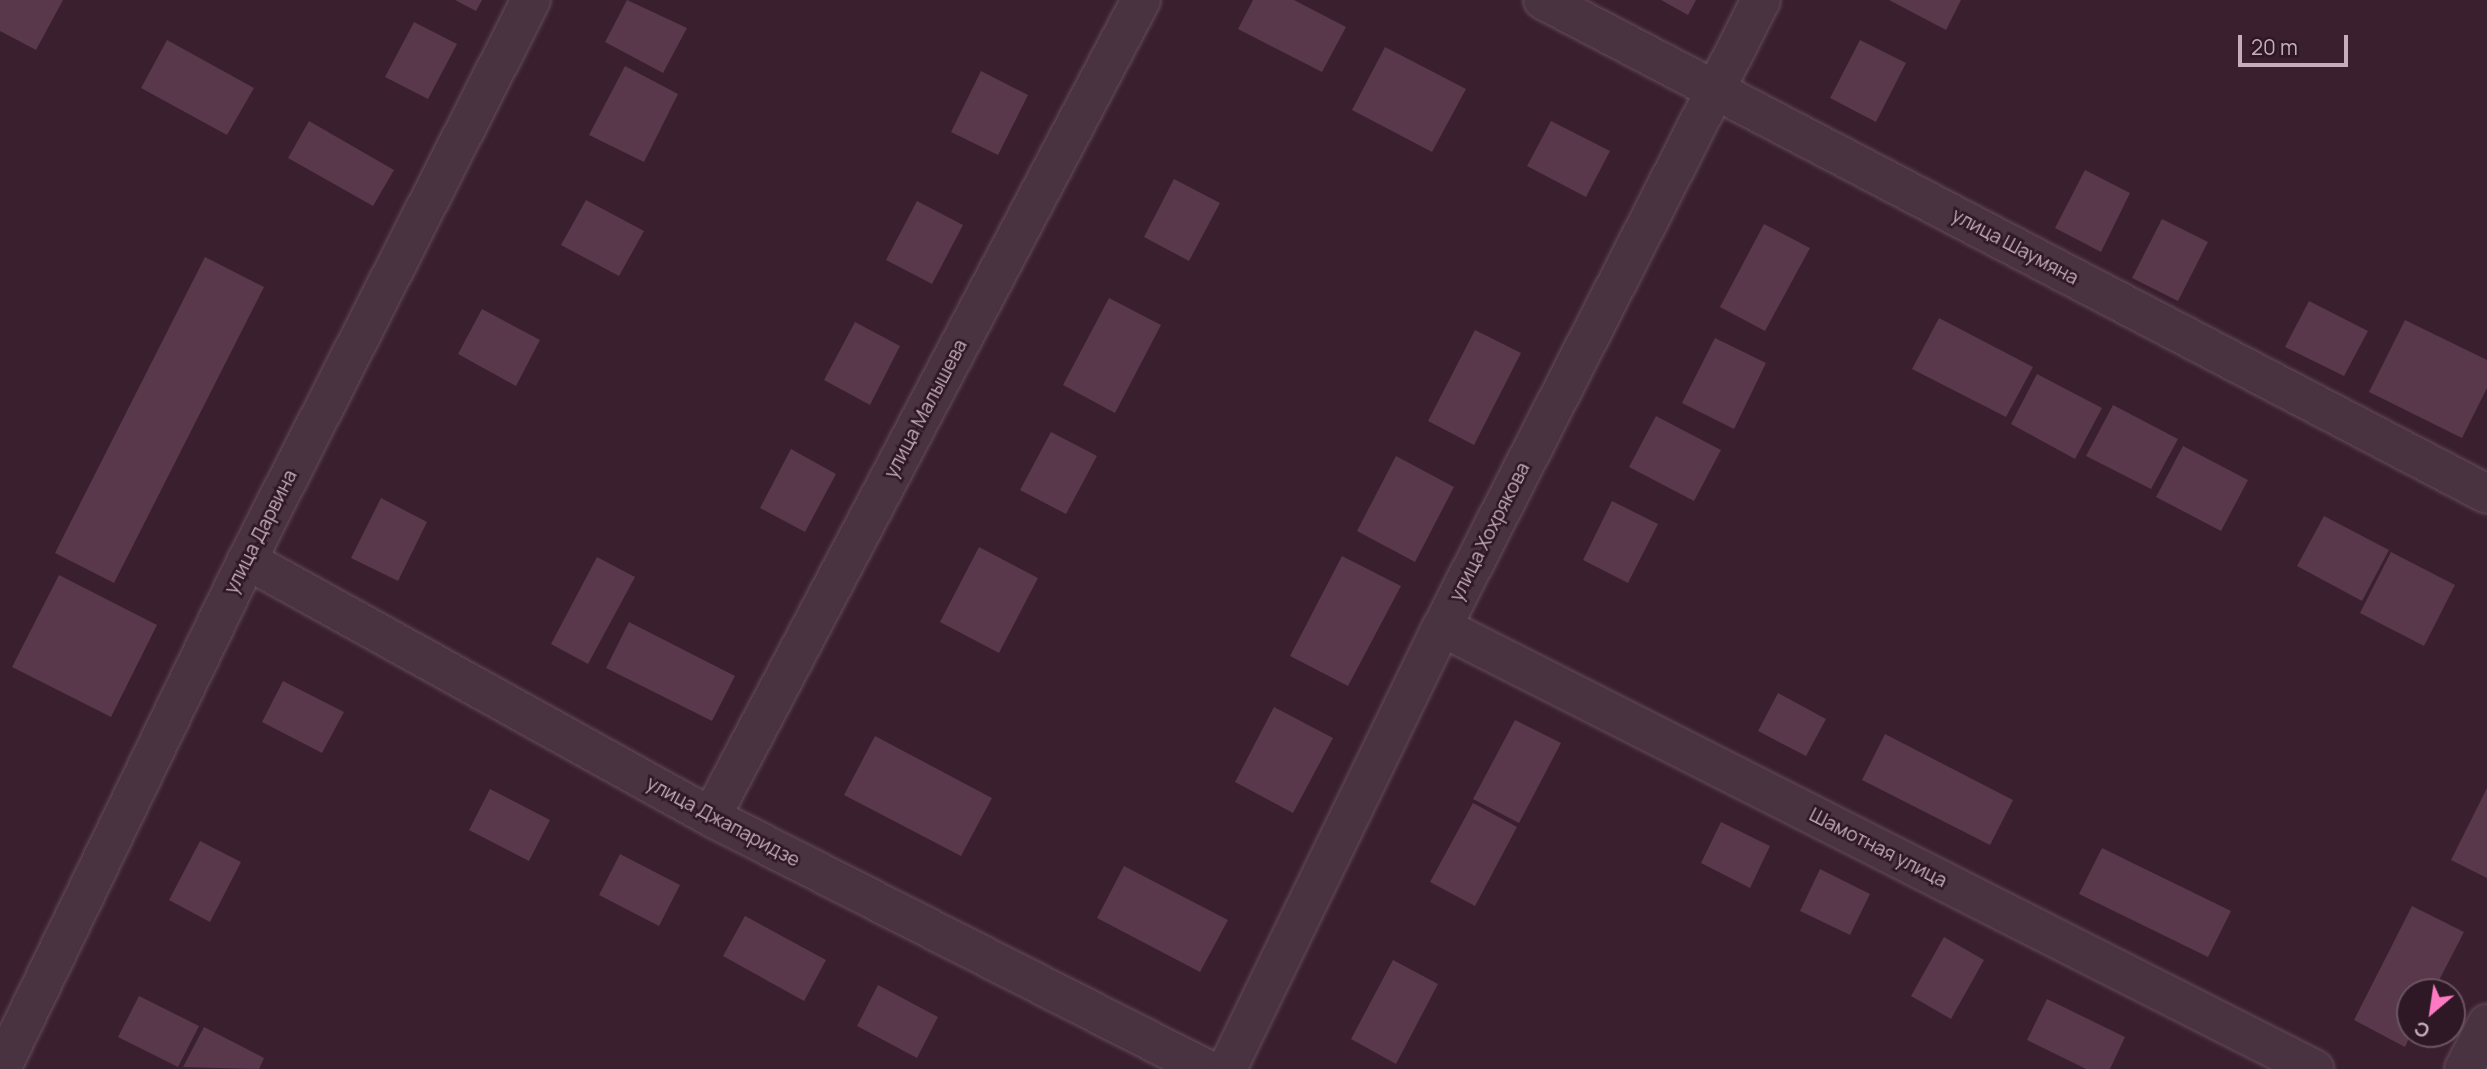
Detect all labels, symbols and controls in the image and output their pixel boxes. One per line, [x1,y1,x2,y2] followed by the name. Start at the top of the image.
[2242,21,2352,65] scale bar
[2251,33,2298,61] text: 20 m
[1948,204,2082,290] street label: улица Шаумяна
[880,336,972,482] street label: улица Малышева
[1445,459,1535,605] street label: улица Хохрякова
[220,466,302,598] street label: улица Дарвина
[642,772,804,872] street label: улица Джапаридзе
[1805,804,1951,892] street label: Шамотная улица
[2396,978,2466,1048] north arrow
[2409,1015,2434,1044] text: С

